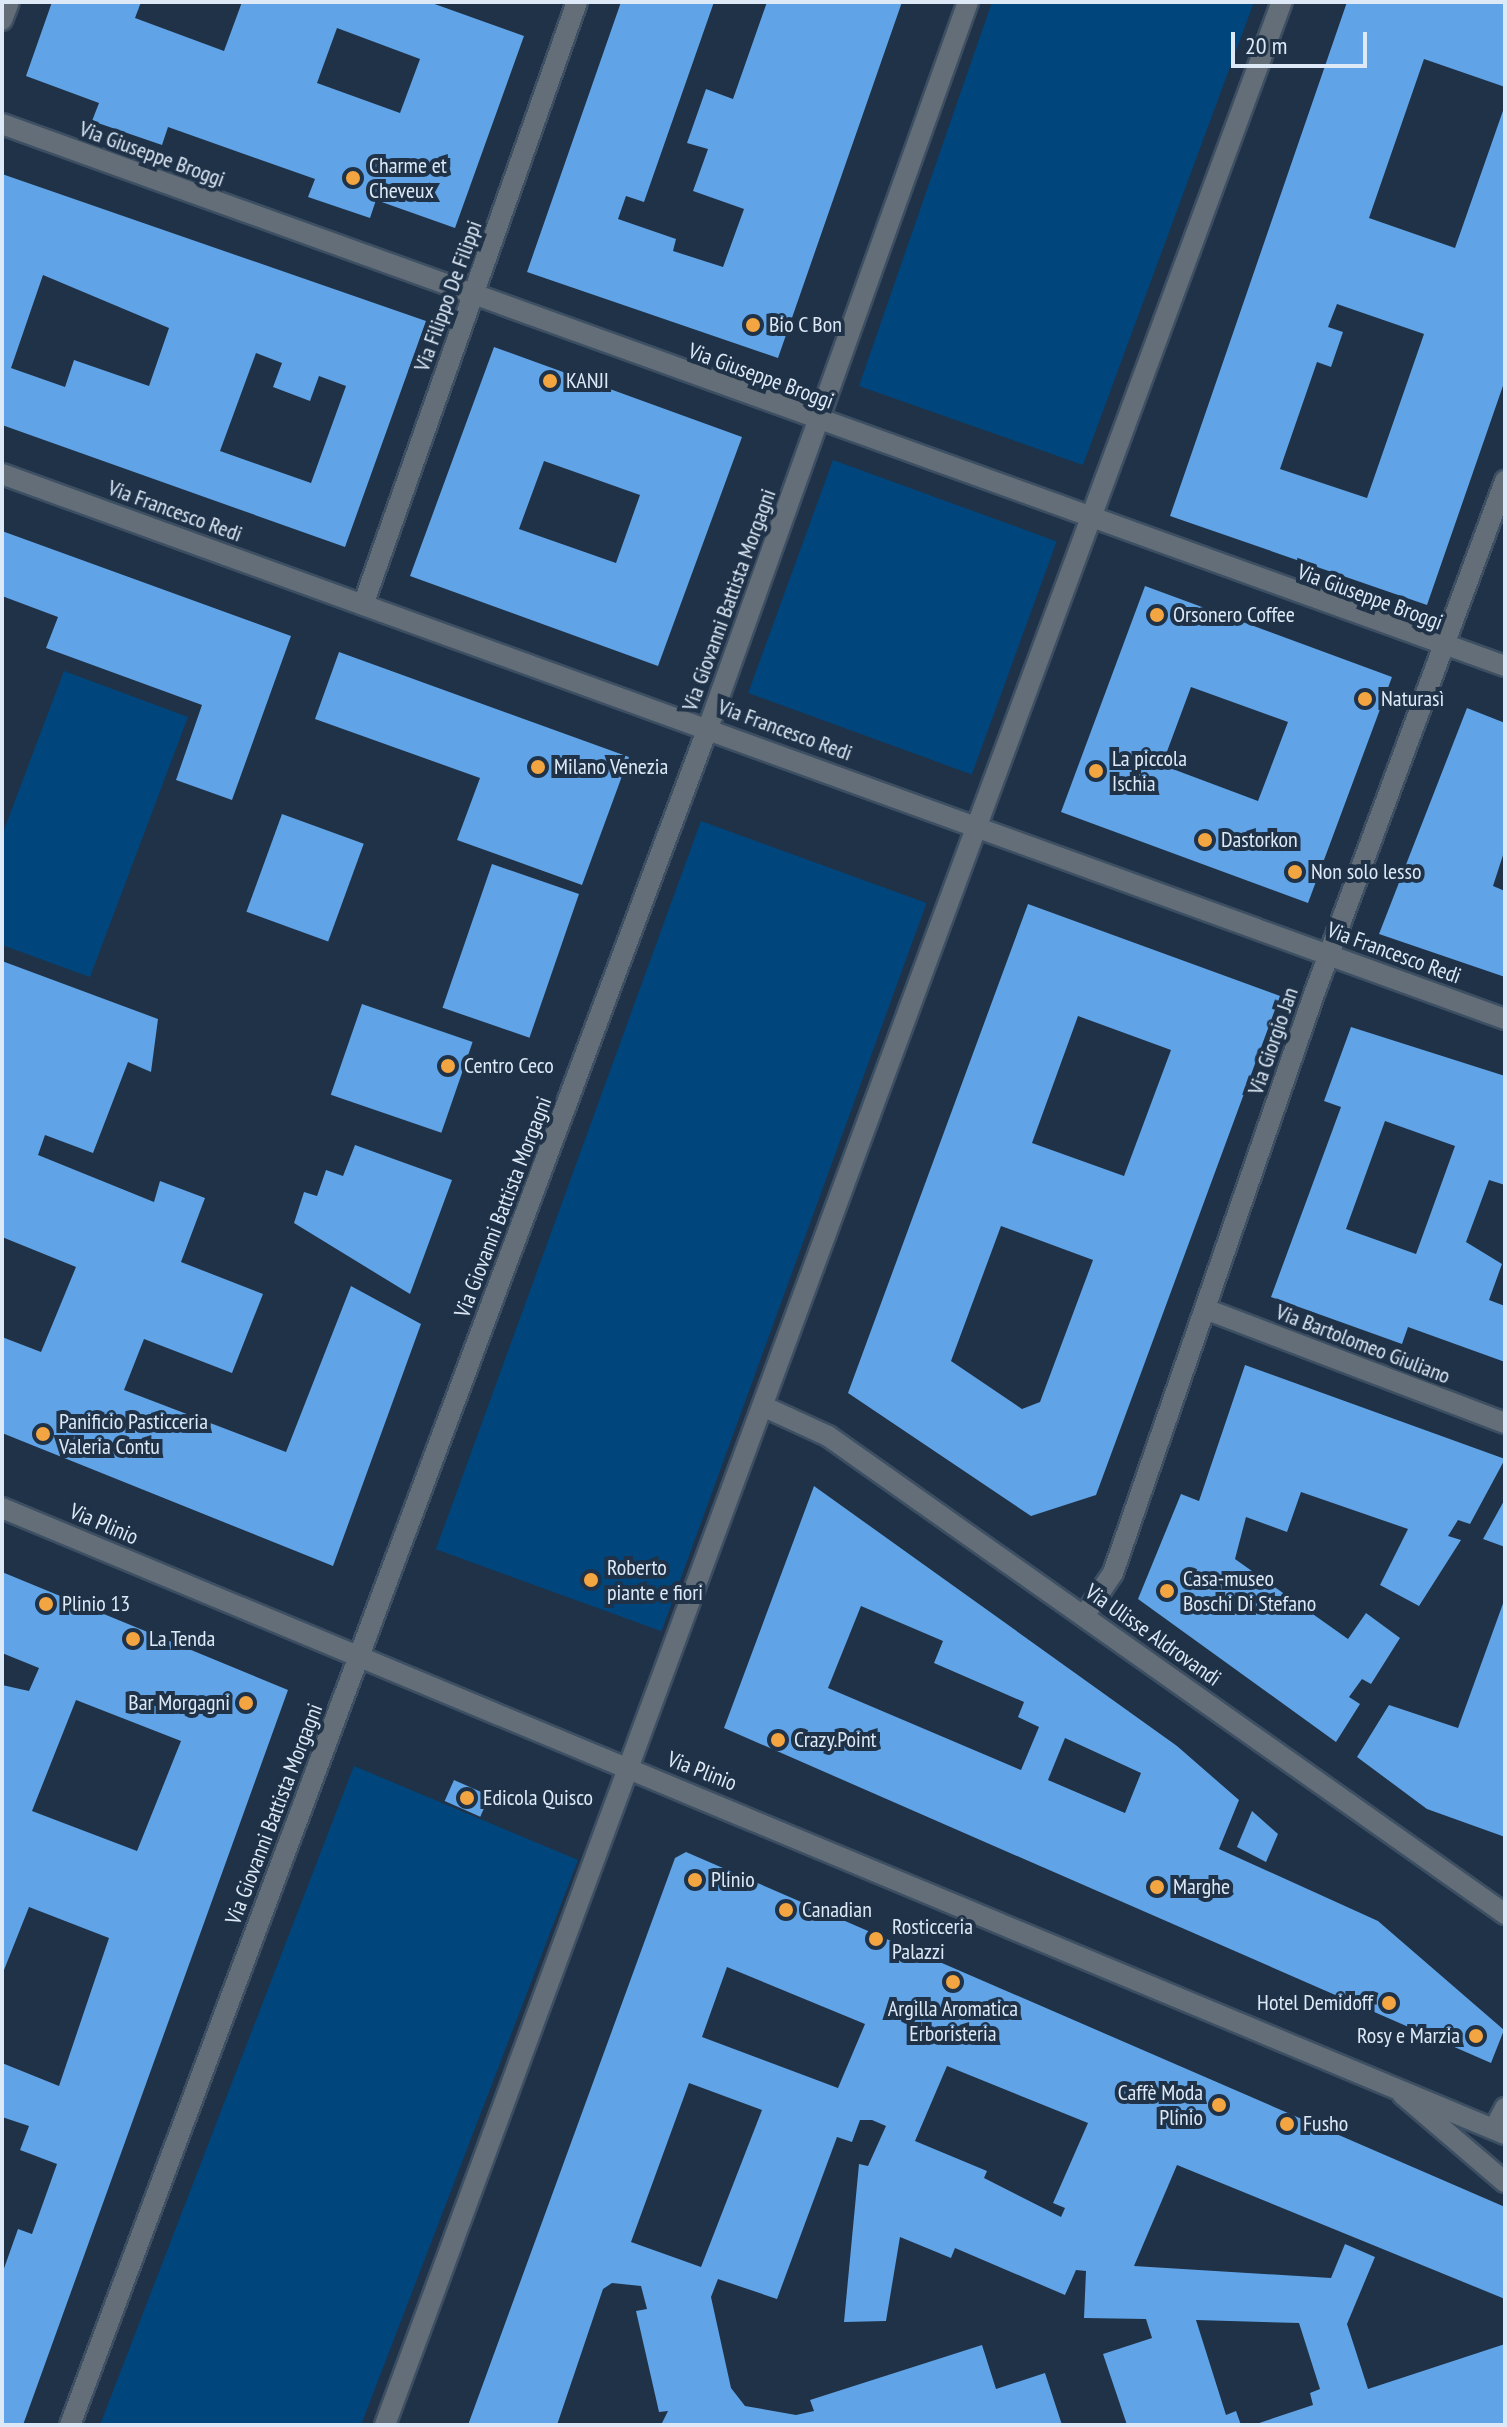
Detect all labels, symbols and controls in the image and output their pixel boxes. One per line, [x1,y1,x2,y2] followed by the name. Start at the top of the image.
[1235,16,1371,66] scale bar
[1245,30,1287,61] text: 20 m
[76,115,228,193] street label: Via Giuseppe Broggi
[369,152,447,204] place label: Charme et Cheveux
[344,169,362,187] marker: Charme et Cheveux
[408,217,488,375] street label: Via Filippo De Filippi
[769,312,843,338] place label: Bio C Bon
[744,316,762,334] marker: Bio C Bon
[685,337,837,415] street label: Via Giuseppe Broggi
[566,368,609,394] place label: KANJI
[541,372,559,390] marker: KANJI
[104,475,246,547] street label: Via Francesco Redi
[677,485,781,715] street label: Via Giovanni Battista Morgagni
[1294,558,1446,636] street label: Via Giuseppe Broggi
[1173,602,1295,628] place label: Orsonero Coffee
[1148,606,1166,624] marker: Orsonero Coffee
[1381,686,1444,712] place label: Naturasì
[1356,690,1374,708] marker: Naturasì
[714,694,856,766] street label: Via Francesco Redi
[1112,745,1187,796] place label: La piccola Ischia
[554,754,669,780] place label: Milano Venezia
[529,758,547,776] marker: Milano Venezia
[1087,762,1105,780] marker: La piccola Ischia
[1221,827,1298,853] place label: Dastorkon
[1196,831,1214,849] marker: Dastorkon
[1311,859,1421,885] place label: Non solo lesso
[1286,863,1304,881] marker: Non solo lesso
[1323,917,1465,989] street label: Via Francesco Redi
[1242,984,1304,1098] street label: Via Giorgio Jan
[464,1053,554,1079] place label: Centro Ceco
[439,1057,457,1075] marker: Centro Ceco
[449,1093,557,1321] street label: Via Giovanni Battista Morgagni
[1272,1299,1454,1389] street label: Via Bartolomeo Giuliano
[59,1408,208,1460] place label: Panificio Pasticceria Valeria Contu
[34,1425,52,1443] marker: Panificio Pasticceria Valeria Contu
[66,1498,142,1550] street label: Via Plinio
[607,1554,703,1606] place label: Roberto piante e fiori
[1183,1565,1316,1616] place label: Casa-museo Boschi Di Stefano
[582,1571,600,1589] marker: Roberto piante e fiori
[1080,1578,1226,1692] street label: Via Ulisse Aldrovandi
[1158,1582,1176,1600] marker: Casa-museo Boschi Di Stefano
[62,1591,130,1617] place label: Plinio 13
[37,1595,55,1613] marker: Plinio 13
[149,1626,216,1652] place label: La Tenda
[124,1630,142,1648] marker: La Tenda
[128,1690,230,1716] place label: Bar Morgagni
[237,1694,255,1712] marker: Bar Morgagni
[220,1700,328,1928] street label: Via Giovanni Battista Morgagni
[794,1727,877,1753] place label: Crazy.Point
[769,1731,787,1749] marker: Crazy.Point
[664,1746,740,1796] street label: Via Plinio
[483,1785,593,1811] place label: Edicola Quisco
[458,1789,476,1807] marker: Edicola Quisco
[711,1867,755,1893] place label: Plinio
[686,1871,704,1889] marker: Plinio
[1173,1874,1230,1900] place label: Marghe
[1148,1878,1166,1896] marker: Marghe
[802,1897,872,1923] place label: Canadian
[777,1901,795,1919] marker: Canadian
[892,1913,973,1964] place label: Rosticceria Palazzi
[867,1930,885,1948] marker: Rosticceria Palazzi
[944,1973,962,1991] marker: Argilla Aromatica Erboristeria
[1257,1990,1373,2016] place label: Hotel Demidoff
[1380,1994,1398,2012] marker: Hotel Demidoff
[888,1995,1018,2046] place label: Argilla Aromatica Erboristeria
[1356,2023,1460,2049] place label: Rosy e Marzia
[1467,2027,1485,2045] marker: Rosy e Marzia
[1118,2079,1203,2130] place label: Caffè Moda Plinio
[1210,2096,1228,2114] marker: Caffè Moda Plinio
[1303,2111,1348,2137] place label: Fusho
[1278,2115,1296,2133] marker: Fusho

